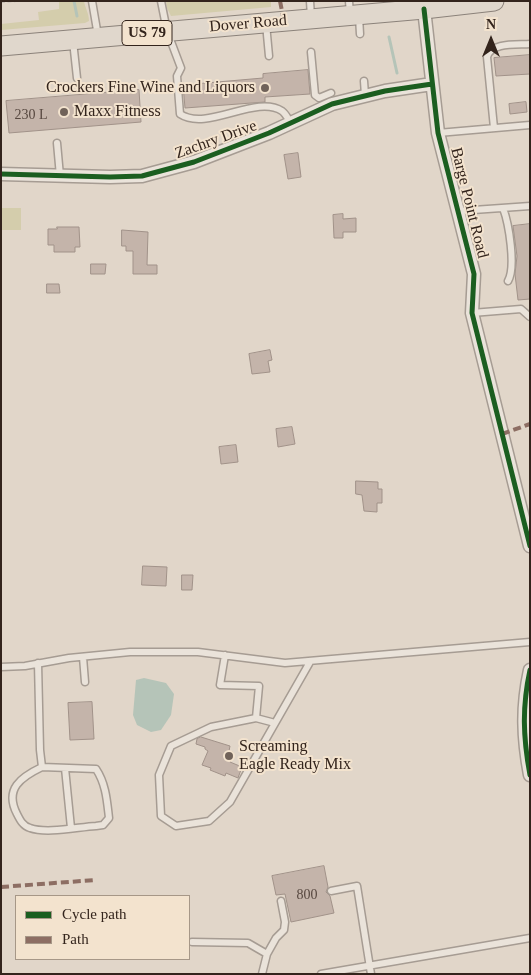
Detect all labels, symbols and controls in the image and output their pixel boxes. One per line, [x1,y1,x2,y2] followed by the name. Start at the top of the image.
[208,11,288,37] street label: Dover Road
[466,15,516,65] north arrow
[486,17,496,32] text: N
[122,20,172,46] road number: US 79
[46,78,255,98] place label: Crockers Fine Wine and Liquors
[259,82,271,94] marker: Crockers Fine Wine and Liquors
[74,102,161,122] place label: Maxx Fitness
[58,106,70,118] marker: Maxx Fitness
[14,107,48,123] house number: 230 L
[172,116,260,164] street label: Zachry Drive
[446,146,492,260] street label: Barge Point Road
[239,737,351,775] place label: Screaming Eagle Ready Mix
[223,750,235,762] marker: Screaming Eagle Ready Mix
[296,887,318,903] house number: 800
[15,895,190,960] legend
[62,906,127,922] text: Cycle path
[62,931,89,947] text: Path

